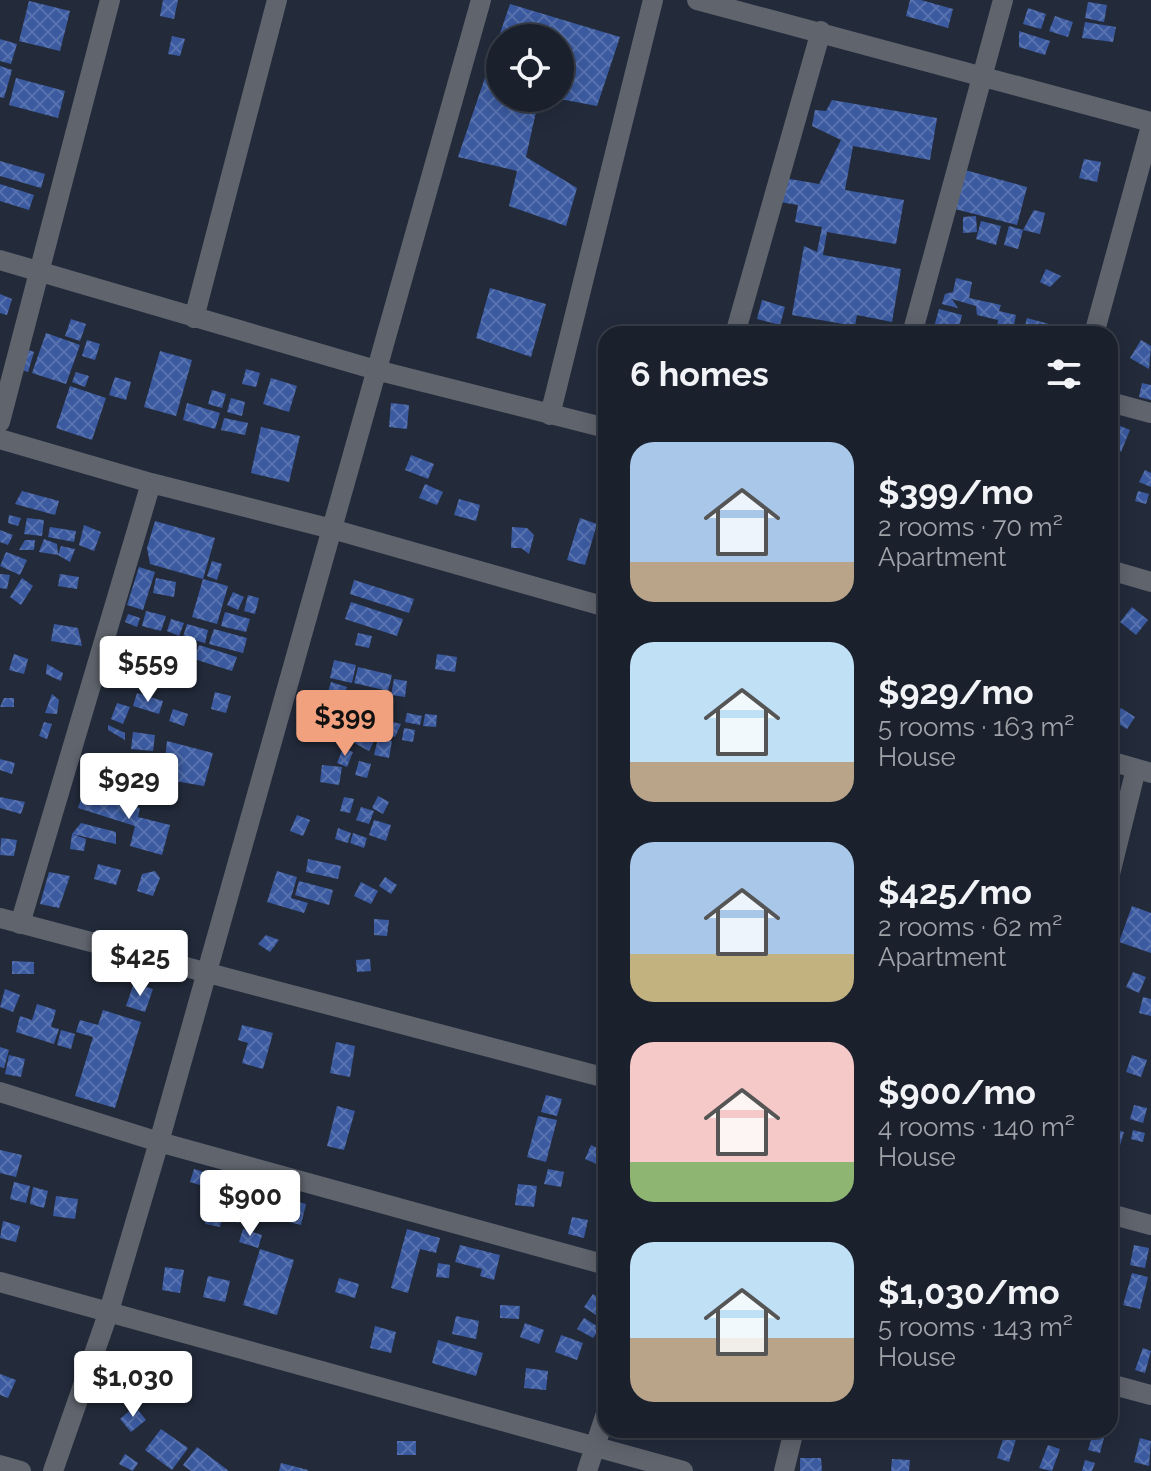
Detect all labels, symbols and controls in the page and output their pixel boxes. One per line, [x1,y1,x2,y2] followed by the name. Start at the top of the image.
[486,24,574,112] map controls
[486,24,574,112] button: locate
[1042,352,1086,396] icon: filters
[630,354,769,394] text: 6 homes
[878,472,1033,512] text: $399/mo
[694,474,790,570] icon: home
[878,512,1063,542] text: 2 rooms · 70 m²
[878,542,1007,572] text: Apartment
[101,636,195,704] pin: $559
[118,647,178,677] text: $559
[878,672,1034,712] text: $929/mo
[694,674,790,770] icon: home
[298,690,392,758] pin: $399
[314,701,376,731] text: $399
[878,712,1074,742] text: 5 rooms · 163 m²
[878,742,956,772] text: House
[82,753,176,821] pin: $929
[98,764,160,794] text: $929
[878,872,1032,912] text: $425/mo
[694,874,790,970] icon: home
[878,912,1062,942] text: 2 rooms · 62 m²
[93,930,187,998] pin: $425
[110,941,170,971] text: $425
[878,942,1007,972] text: Apartment
[878,1072,1036,1112] text: $900/mo
[694,1074,790,1170] icon: home
[878,1112,1075,1142] text: 4 rooms · 140 m²
[878,1142,956,1172] text: House
[203,1170,297,1238] pin: $900
[218,1181,282,1211] text: $900
[878,1272,1060,1312] text: $1,030/mo
[694,1274,790,1370] icon: home
[878,1312,1073,1342] text: 5 rooms · 143 m²
[878,1342,956,1372] text: House
[68,1351,198,1419] pin: $1,030
[92,1362,174,1392] text: $1,030

